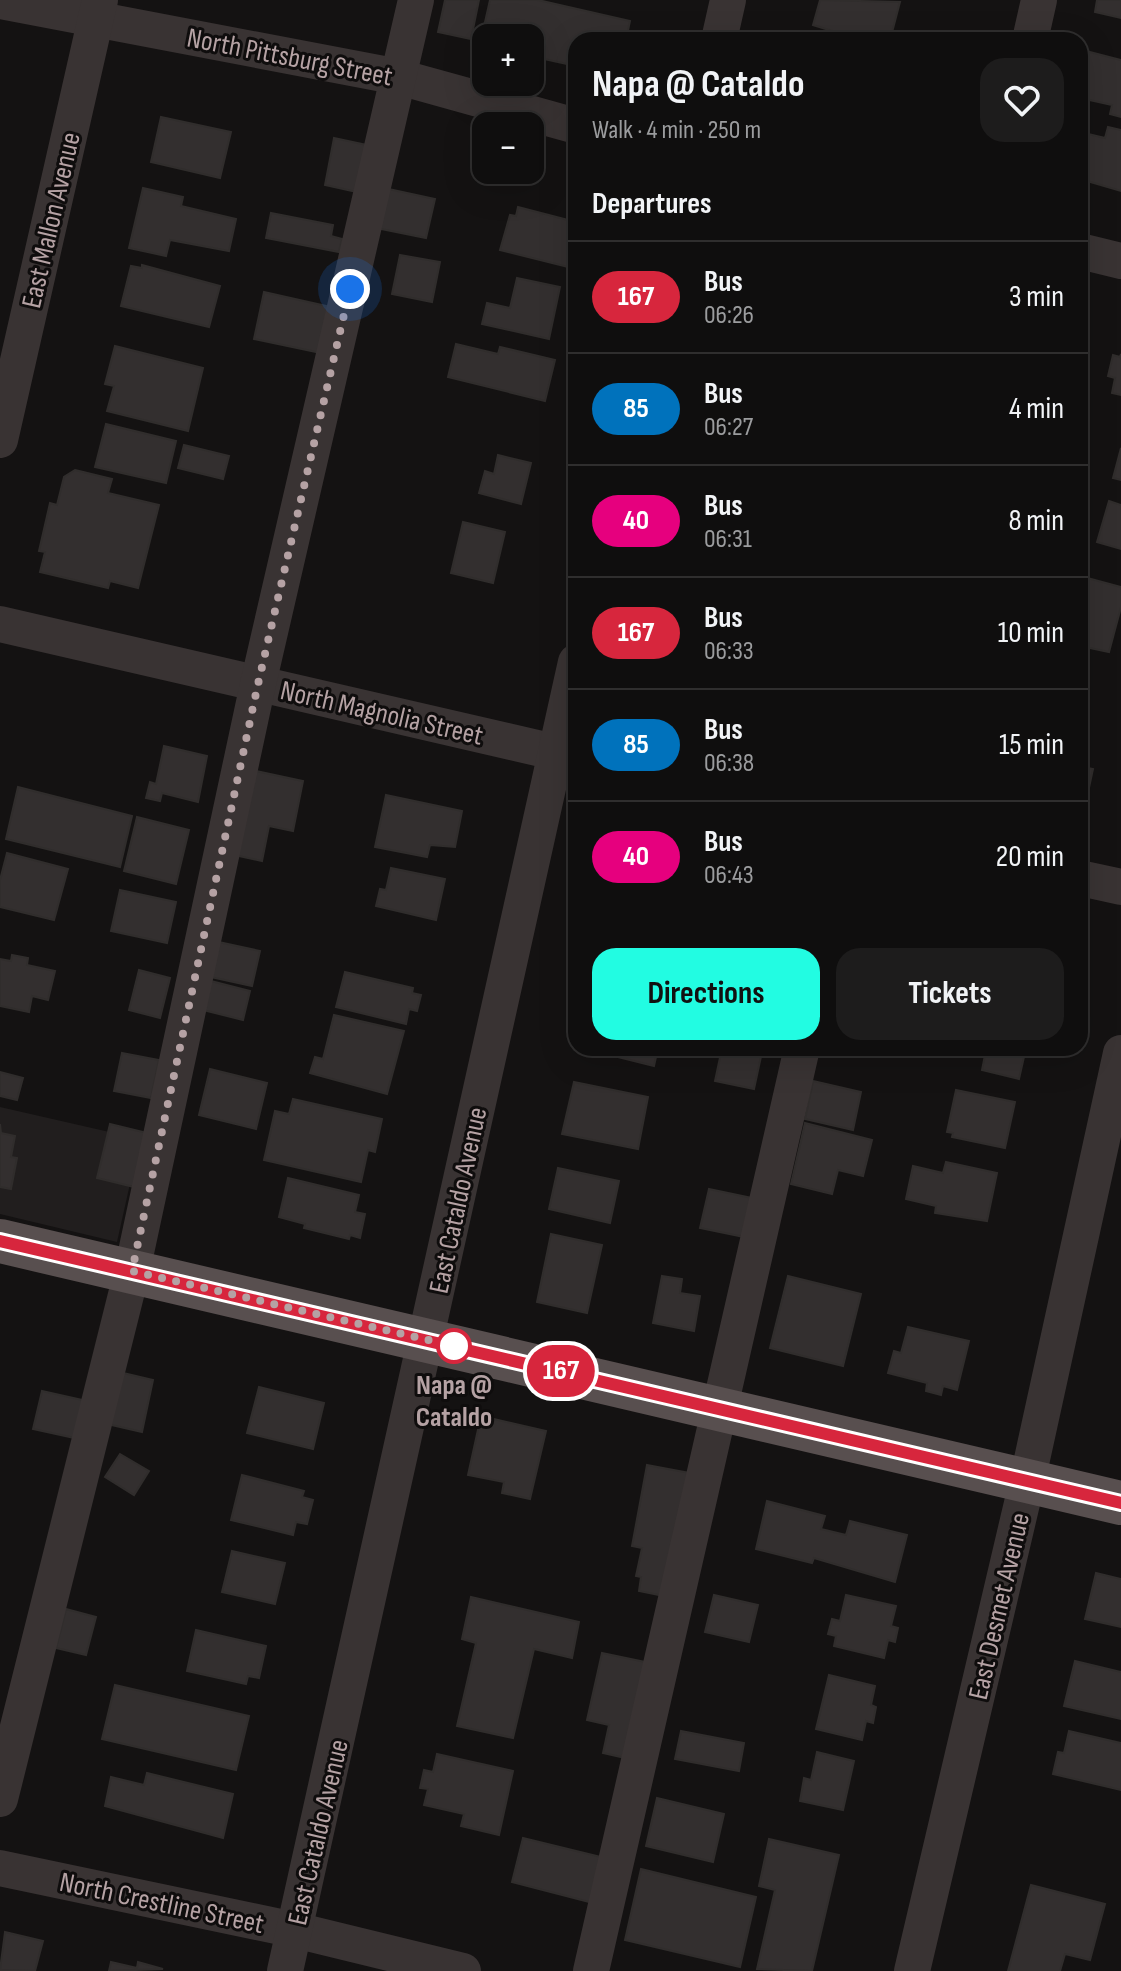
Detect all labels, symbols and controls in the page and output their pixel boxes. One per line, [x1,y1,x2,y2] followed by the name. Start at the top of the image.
[184,21,395,94] street label: North Pittsburg Street
[472,24,544,184] map controls
[472,24,544,96] button: +
[980,58,1064,142] button: heart
[592,62,804,107] text: Napa @ Cataldo
[472,112,544,184] button: −
[592,115,761,146] text: Walk · 4 min · 250 m
[15,129,88,311] street label: East Mallon Avenue
[592,186,712,222] text: Departures
[704,264,743,300] text: Bus
[330,269,370,309] your location
[1009,279,1064,315] text: 3 min
[618,280,654,313] text: 167
[704,300,754,331] text: 06:26
[704,376,743,412] text: Bus
[1009,391,1064,427] text: 4 min
[623,392,649,425] text: 85
[704,412,753,443] text: 06:27
[704,488,743,524] text: Bus
[1008,503,1064,539] text: 8 min
[623,504,649,537] text: 40
[704,524,752,555] text: 06:31
[704,600,743,636] text: Bus
[998,615,1064,651] text: 10 min
[618,616,654,649] text: 167
[704,636,754,667] text: 06:33
[277,674,486,753] street label: North Magnolia Street
[704,712,743,748] text: Bus
[999,727,1064,763] text: 15 min
[623,728,649,761] text: 85
[704,748,754,779] text: 06:38
[704,824,743,860] text: Bus
[996,839,1064,875] text: 20 min
[623,840,649,873] text: 40
[704,860,754,891] text: 06:43
[592,948,820,1040] button: Directions
[836,948,1064,1040] button: Tickets
[423,1104,494,1296] street label: East Cataldo Avenue
[437,1329,471,1363] marker: Napa @ Cataldo
[515,1345,607,1397] line badge: 167
[543,1354,579,1387] text: 167
[416,1369,492,1434] place label: Napa @ Cataldo
[962,1510,1037,1703] street label: East Desmet Avenue
[281,1736,356,1928] street label: East Cataldo Avenue
[57,1866,267,1941] street label: North Crestline Street

